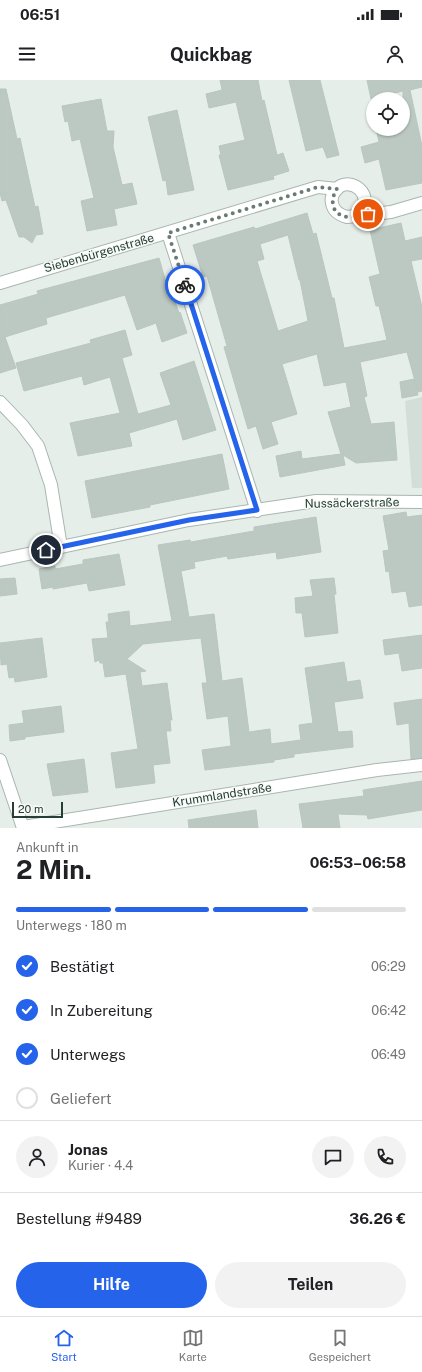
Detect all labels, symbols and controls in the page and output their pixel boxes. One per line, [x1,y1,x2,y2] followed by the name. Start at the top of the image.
[20,6,60,23] text: 06:51
[16,43,38,65] icon: menu
[384,43,406,65] icon: person
[170,44,252,65] text: Quickbag
[366,92,410,136] map controls
[366,92,410,136] button: locate
[351,197,385,231] pin
[357,203,379,225] icon: bag
[42,231,156,275] street label: Siebenbürgenstraße
[165,265,205,305] courier
[174,274,196,296] icon: bike
[305,495,400,511] street label: Nussäckerstraße
[29,533,63,567] pin
[35,539,57,561] icon: home
[171,780,273,810] street label: Krummlandstraße
[12,800,63,819] scale bar
[18,803,43,815] text: 20 m
[16,840,79,855] text: Ankunft in
[16,854,92,885] text: 2 Min.
[310,854,406,871] text: 06:53–06:58
[16,918,127,933] text: Unterwegs · 180 m
[16,955,38,977] icon: check
[50,958,114,975] text: Bestätigt
[371,959,406,974] text: 06:29
[16,999,38,1021] icon: check
[50,1002,153,1019] text: In Zubereitung
[371,1003,406,1018] text: 06:42
[16,1043,38,1065] icon: check
[50,1046,126,1063] text: Unterwegs
[371,1047,406,1062] text: 06:49
[50,1090,112,1107] text: Geliefert
[16,1136,58,1178] button: person
[312,1136,354,1178] button: chat
[364,1136,406,1178] button: phone
[68,1141,108,1158] text: Jonas
[68,1158,133,1173] text: Kurier · 4.4
[16,1210,142,1227] text: Bestellung #9489
[349,1210,406,1227] text: 36.26 €
[16,1262,207,1308] button: Hilfe
[215,1262,406,1308] button: Teilen
[51,1327,77,1363] tab: Start
[179,1327,207,1363] tab: Karte
[309,1327,371,1363] tab: Gespeichert

